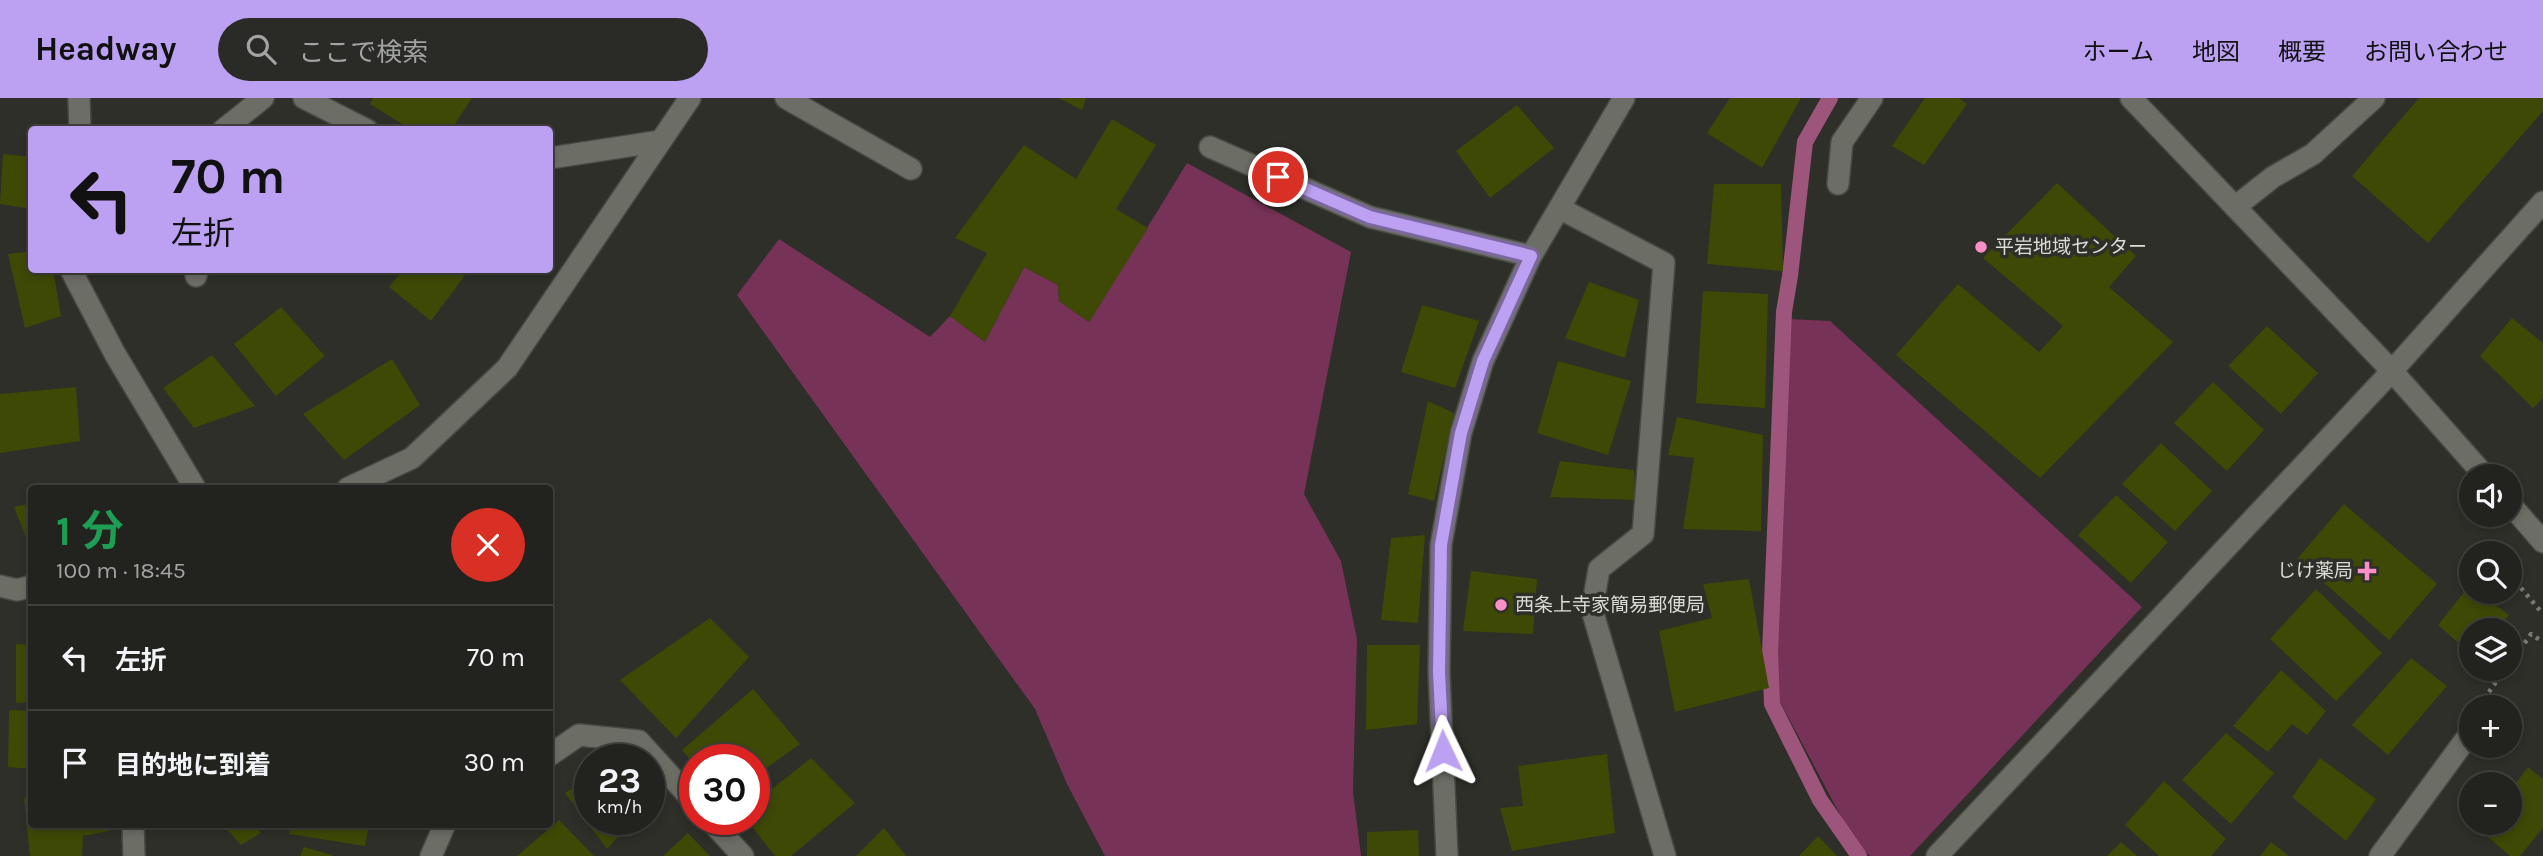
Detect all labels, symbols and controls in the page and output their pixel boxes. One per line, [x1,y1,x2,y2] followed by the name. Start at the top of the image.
[218,18,708,81] search box
[35,30,176,68] text: Headway
[242,30,280,68] icon: search
[298,37,428,68] text: ここで検索
[2083,38,2154,66] text: ホーム
[2192,38,2240,66] text: 地図
[2278,38,2326,66] text: 概要
[2364,38,2508,66] text: お問い合わせ
[1248,147,1308,207] pin
[171,148,285,205] text: 70 m
[56,154,147,245] icon: left
[1259,158,1297,196] icon: arrive
[171,215,235,252] text: 左折
[1995,236,2147,258] place label: 平岩地域センター
[1973,239,1989,255] marker: 平岩地域センター
[2459,464,2522,835] map controls
[2459,464,2522,527] button: sound
[56,506,124,556] text: 1 分
[451,508,525,582] button: close
[2459,541,2522,604] button: search
[56,557,186,584] text: 100 m · 18:45
[2277,560,2353,582] place label: じけ薬局
[2359,563,2375,579] marker: じけ薬局
[1515,594,1705,616] place label: 西条上寺家簡易郵便局
[1493,597,1509,613] marker: 西条上寺家簡易郵便局
[2459,618,2522,681] button: layers
[56,639,94,677] icon: left
[467,642,525,673] text: 70 m
[115,645,167,676] text: 左折
[2459,695,2522,758] button: +
[1406,714,1480,788] position arrow
[56,744,94,782] icon: arrive
[679,744,770,835] speed limit sign: 30
[464,747,525,778] text: 30 m
[115,750,271,781] text: 目的地に到着
[598,760,641,801] text: 23
[2459,772,2522,835] button: −
[597,796,642,818] text: km/h

